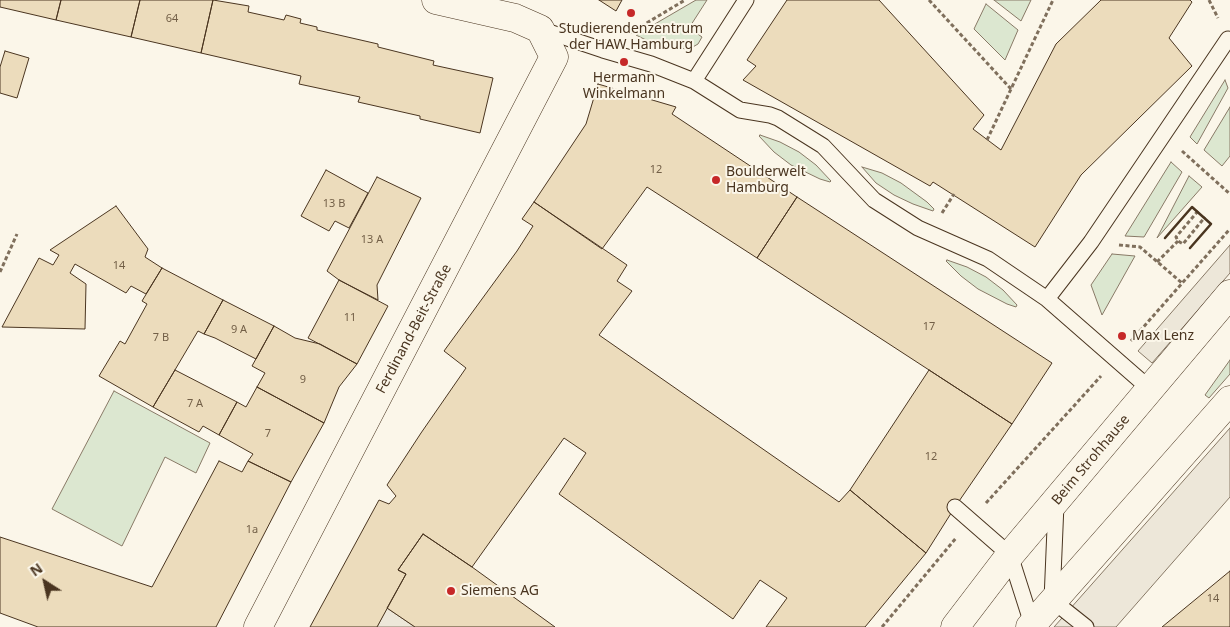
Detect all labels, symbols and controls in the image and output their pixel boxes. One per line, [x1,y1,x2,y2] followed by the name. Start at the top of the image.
[625,7,637,19] marker: Studierendenzentrum der HAW Hamburg
[166,12,178,26] house number: 64
[559,21,703,54] place label: Studierendenzentrum der HAW Hamburg
[618,56,630,68] marker: Hermann Winkelmann
[583,70,665,102] place label: Hermann Winkelmann
[650,163,662,177] house number: 12
[726,164,806,196] place label: Boulderwelt Hamburg
[710,174,722,186] marker: Boulderwelt Hamburg
[323,197,345,211] house number: 13 B
[361,233,383,247] house number: 13 A
[113,259,125,273] house number: 14
[373,261,455,397] street label: Ferdinand-Beit-Straße
[344,311,356,325] house number: 11
[923,320,935,334] house number: 17
[231,323,247,337] house number: 9 A
[1132,328,1194,344] place label: Max Lenz
[1116,330,1128,342] marker: Max Lenz
[153,331,169,345] house number: 7 B
[300,373,306,387] house number: 9
[187,397,203,411] house number: 7 A
[1048,412,1134,508] street label: Beim Strohhause
[265,427,271,441] house number: 7
[925,450,937,464] house number: 12
[246,523,258,537] house number: 1a
[20,557,70,607] north arrow
[26,558,46,580] text: N
[461,583,539,599] place label: Siemens AG
[445,585,457,597] marker: Siemens AG
[1207,592,1219,606] house number: 14

